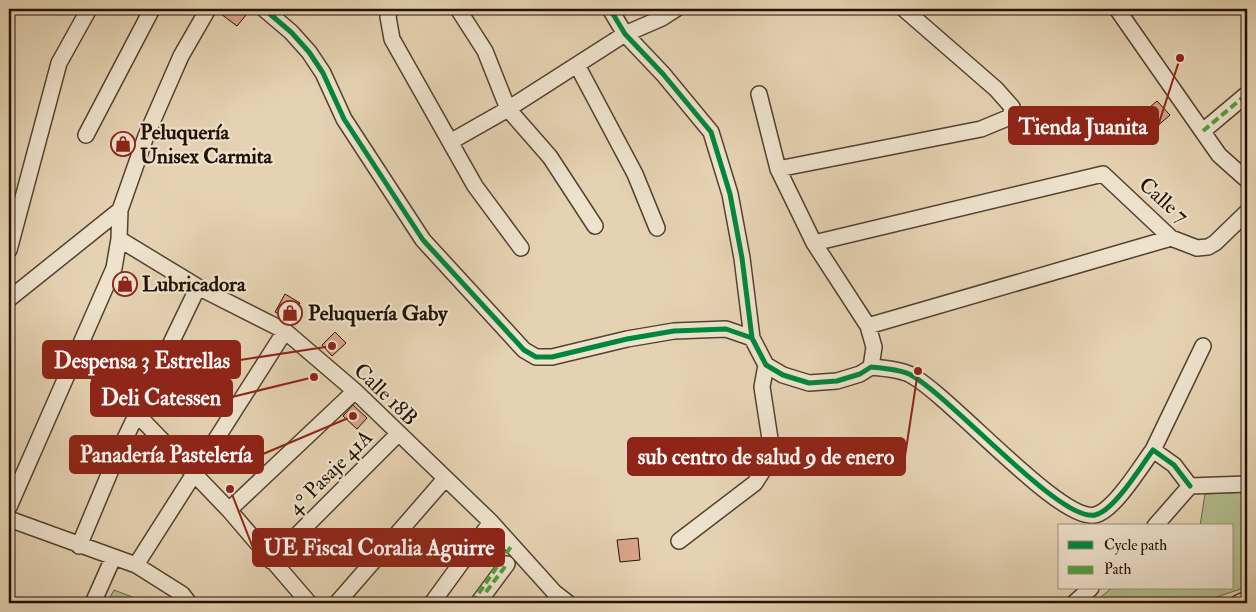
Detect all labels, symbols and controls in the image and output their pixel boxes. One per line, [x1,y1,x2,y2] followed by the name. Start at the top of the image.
[1009,107,1158,144] callout: Tienda Juanita
[1018,113,1148,142] text: Tienda Juanita
[140,119,274,170] place label: Peluquería Unisex Carmita
[110,131,136,157] shop icon: Peluquería Unisex Carmita
[1133,171,1194,230] street label: Calle 7
[112,271,138,297] shop icon: Lubricadora
[142,271,247,298] place label: Lubricadora
[277,300,303,326] shop icon: Peluquería Gaby
[308,300,448,327] place label: Peluquería Gaby
[43,341,240,378] callout: Despensa 3 Estrellas
[54,347,231,376] text: Despensa 3 Estrellas
[348,357,423,431] street label: Calle 18B
[91,379,232,416] callout: Deli Catessen
[101,384,222,412] text: Deli Catessen
[282,424,379,521] street label: 4° Pasaje 41A
[70,436,263,473] callout: Panadería Pastelería
[628,438,905,475] callout: sub centro de salud 9 de enero
[80,441,253,469] text: Panadería Pastelería
[638,443,895,471] text: sub centro de salud 9 de enero
[1058,524,1234,590] legend
[253,529,504,566] callout: UE Fiscal Coralia Aguirre
[264,534,495,563] text: UE Fiscal Coralia Aguirre
[1104,536,1167,556] text: Cycle path
[1104,560,1131,579] text: Path

